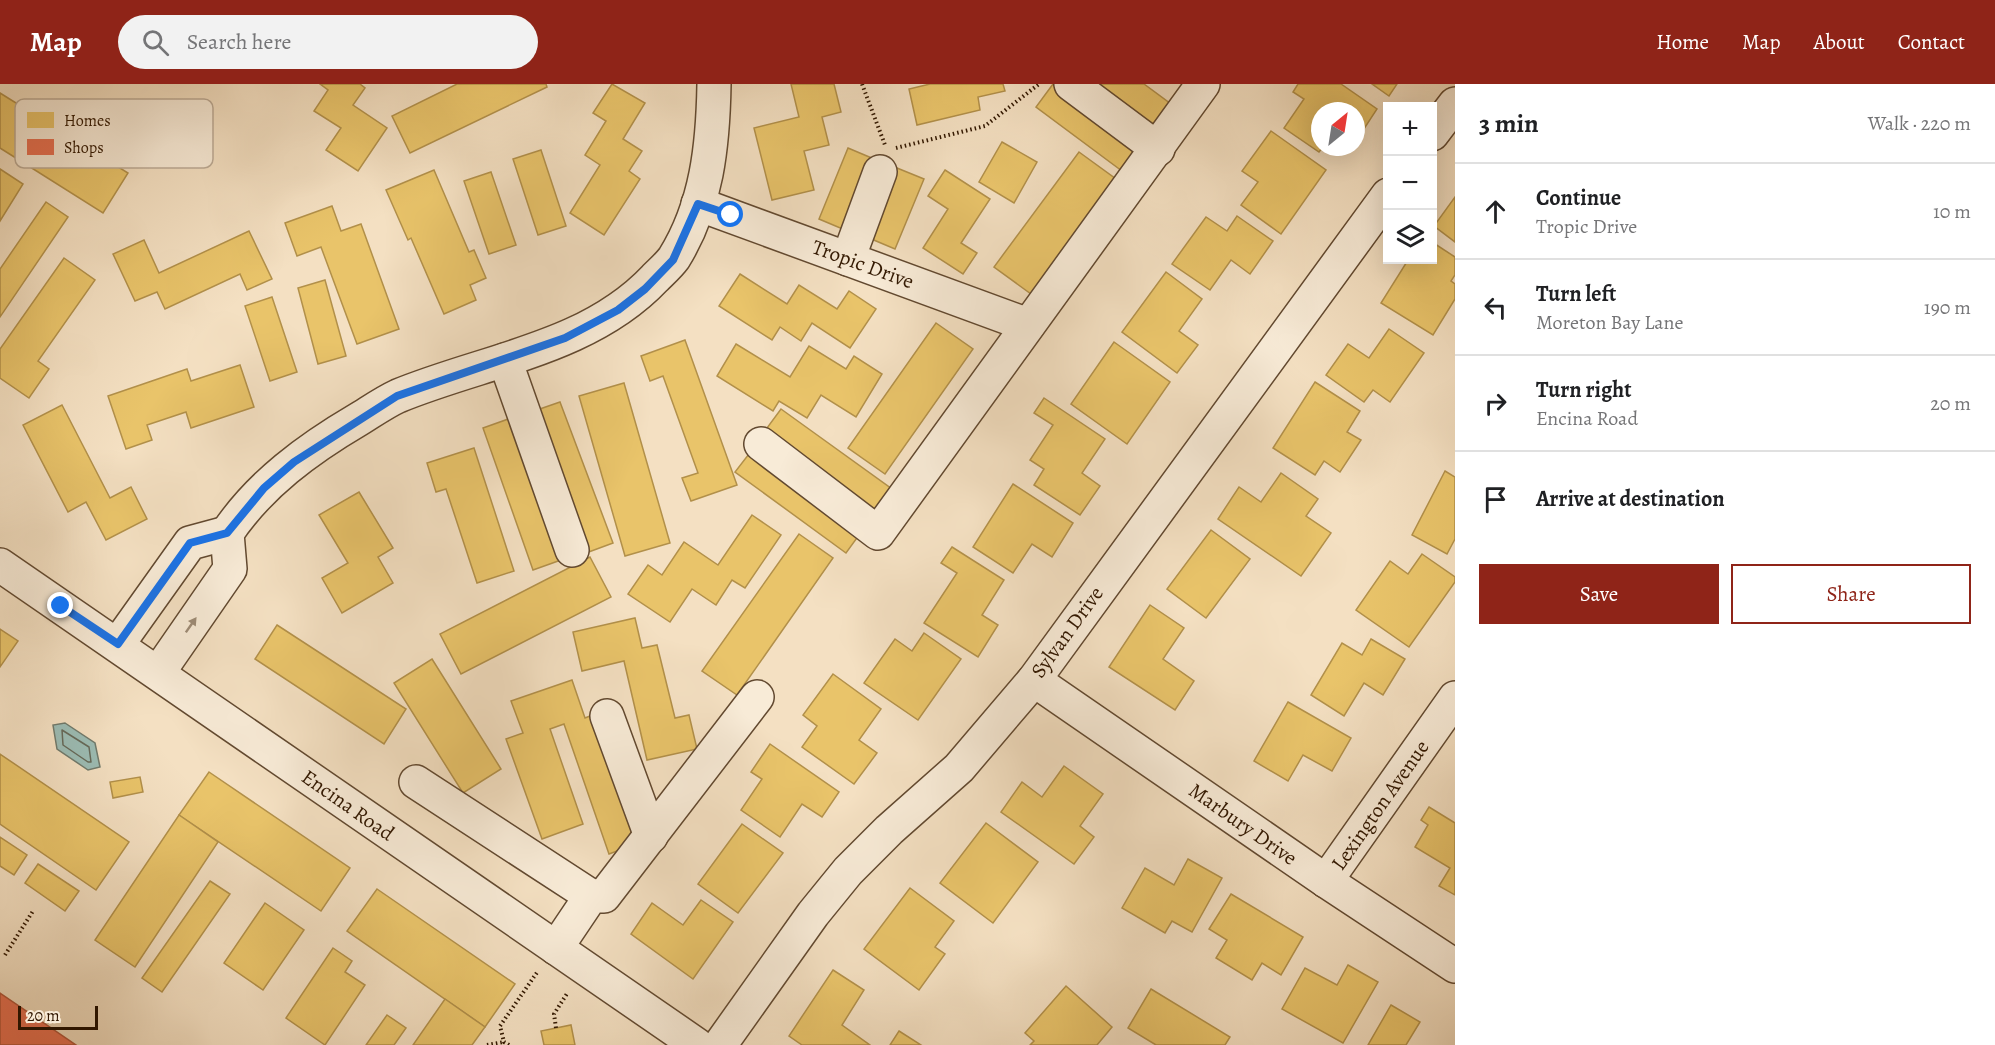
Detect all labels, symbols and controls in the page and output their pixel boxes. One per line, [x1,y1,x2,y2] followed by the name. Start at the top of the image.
[118,15,538,69] search box
[30,23,82,61] text: Map
[139,26,172,59] icon: search
[187,27,291,57] text: Search here
[1656,28,1709,56] text: Home
[1742,28,1780,56] text: Map
[1813,28,1865,56] text: About
[1898,28,1965,56] text: Contact
[15,99,213,168] legend
[1311,102,1365,156] north arrow
[1383,102,1437,264] map controls
[1383,102,1437,156] button: +
[1479,106,1539,141] text: 3 min
[64,110,111,132] text: Homes
[1868,110,1971,137] text: Walk · 220 m
[64,137,104,159] text: Shops
[1383,156,1437,210] button: −
[1536,183,1621,213] text: Continue
[1479,195,1512,228] icon: ahead
[1933,198,1971,225] text: 10 m
[717,201,743,227] route start
[1383,210,1437,264] button: layers
[1536,213,1637,240] text: Tropic Drive
[808,233,918,295] street label: Tropic Drive
[1536,279,1616,309] text: Turn left
[1479,291,1512,324] icon: left
[1924,294,1971,321] text: 190 m
[1536,309,1684,336] text: Moreton Bay Lane
[1536,375,1632,405] text: Turn right
[1479,387,1512,420] icon: right
[1930,390,1971,417] text: 20 m
[1536,405,1638,432] text: Encina Road
[1479,483,1512,516] icon: arrive
[1536,484,1725,514] text: Arrive at destination
[1479,564,1719,624] button: Save
[1731,564,1971,624] button: Share
[1024,581,1110,683] street label: Sylvan Drive
[47,592,73,618] route end
[185,617,196,633] one-way arrow
[1325,734,1435,876] street label: Lexington Avenue
[296,763,401,848] street label: Encina Road
[1183,776,1303,872] street label: Marbury Drive
[18,1003,98,1030] scale bar
[27,1005,60,1027] text: 20 m

